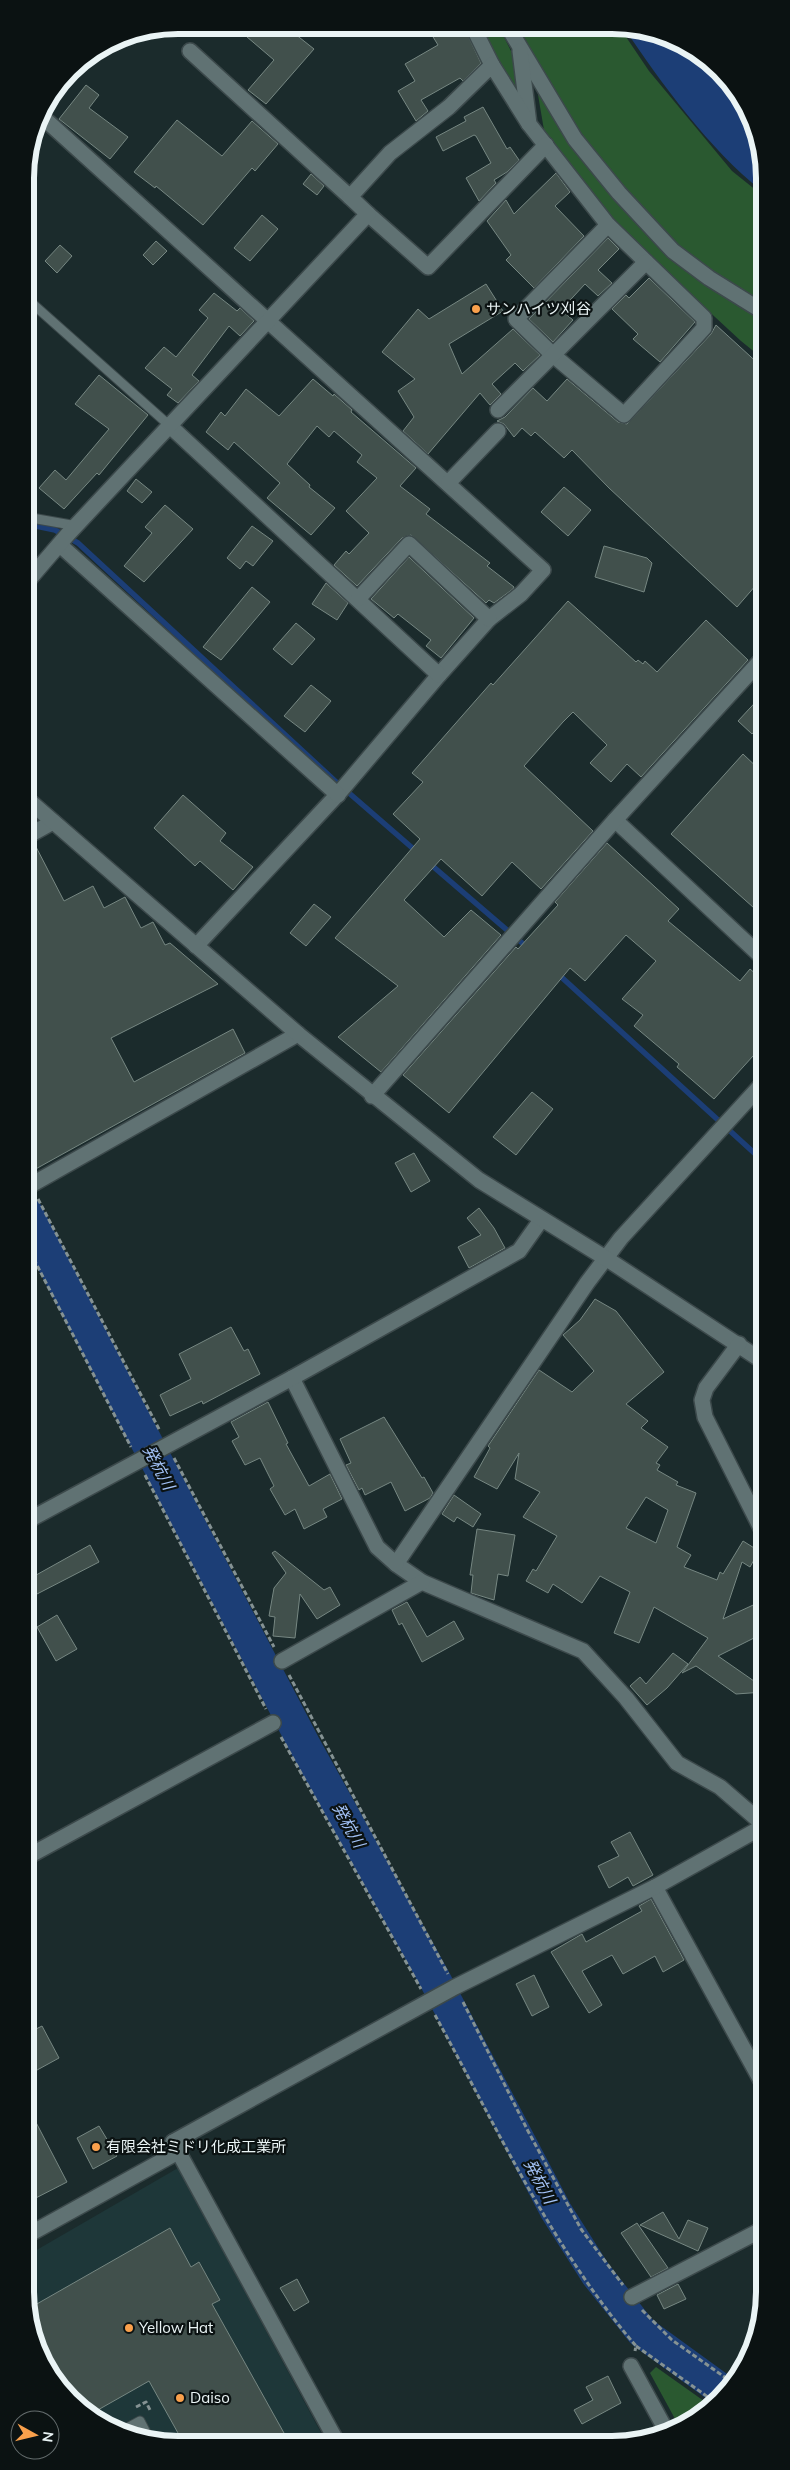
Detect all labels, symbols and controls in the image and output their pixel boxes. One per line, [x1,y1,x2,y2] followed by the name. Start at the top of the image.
[486,299,591,318] place label: サンハイツ刈谷
[470,303,482,315] marker: サンハイツ刈谷
[139,1441,180,1495] water label: 発杭川
[329,1799,370,1853] water label: 発杭川
[106,2137,286,2156] place label: 有限会社ミドリ化成工業所
[90,2141,102,2153] marker: 有限会社ミドリ化成工業所
[520,2155,561,2209] water label: 発杭川
[138,2318,213,2337] place label: Yellow Hat
[123,2322,135,2334] marker: Yellow Hat
[190,2388,230,2407] place label: Daiso
[174,2392,186,2404] marker: Daiso
[10,2410,60,2460] north arrow
[38,2430,58,2443] text: N

